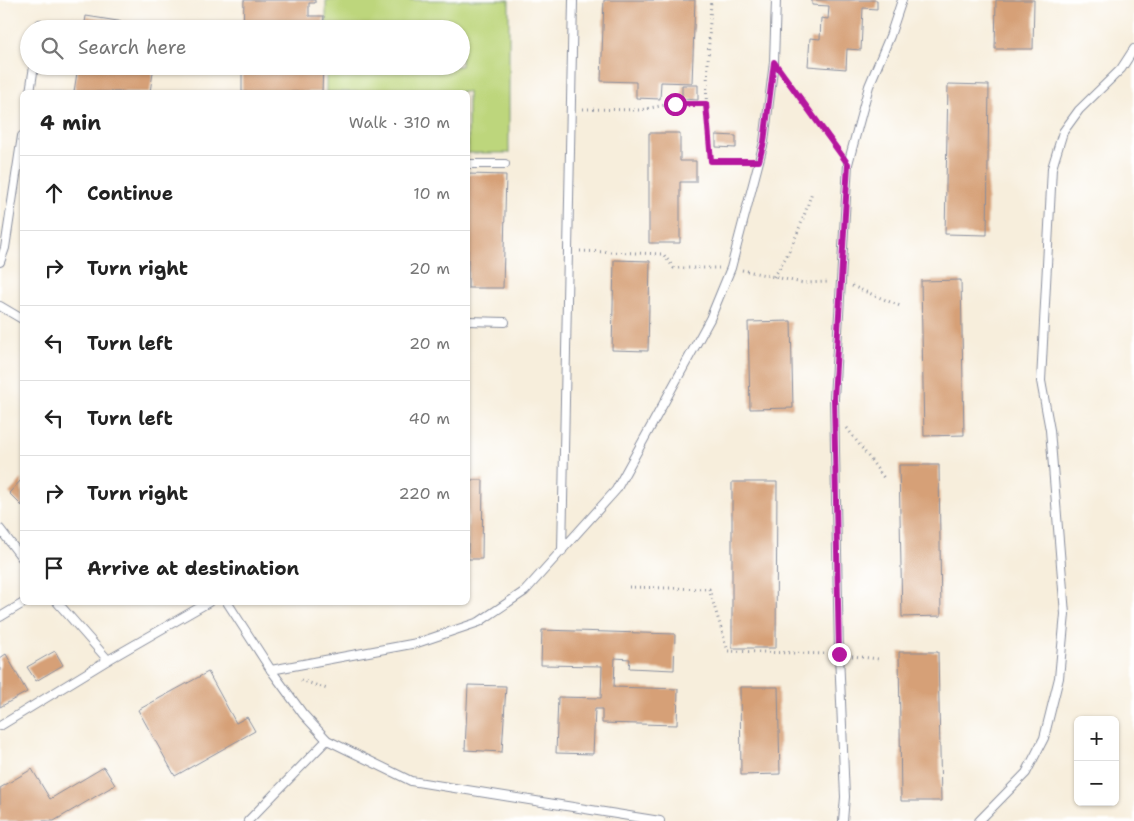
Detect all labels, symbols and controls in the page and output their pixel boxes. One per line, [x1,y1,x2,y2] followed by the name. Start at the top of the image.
[20,20,470,75] search box
[38,34,66,62] icon: search
[78,35,187,60] text: Search here
[664,93,687,116] route start
[40,109,101,137] text: 4 min
[349,112,450,133] text: Walk · 310 m
[40,179,68,207] icon: ahead
[87,181,173,206] text: Continue
[413,183,450,204] text: 10 m
[40,254,68,282] icon: right
[87,256,188,281] text: Turn right
[409,258,450,279] text: 20 m
[40,329,68,357] icon: left
[87,331,173,356] text: Turn left
[409,333,450,354] text: 20 m
[40,404,68,432] icon: left
[87,406,173,431] text: Turn left
[408,408,450,429] text: 40 m
[40,479,68,507] icon: right
[87,481,188,506] text: Turn right
[398,483,450,504] text: 220 m
[40,554,68,582] icon: arrive
[87,556,299,581] text: Arrive at destination
[828,643,851,666] route end
[1074,716,1119,806] map controls
[1074,716,1119,761] button: +
[1074,761,1119,806] button: −

